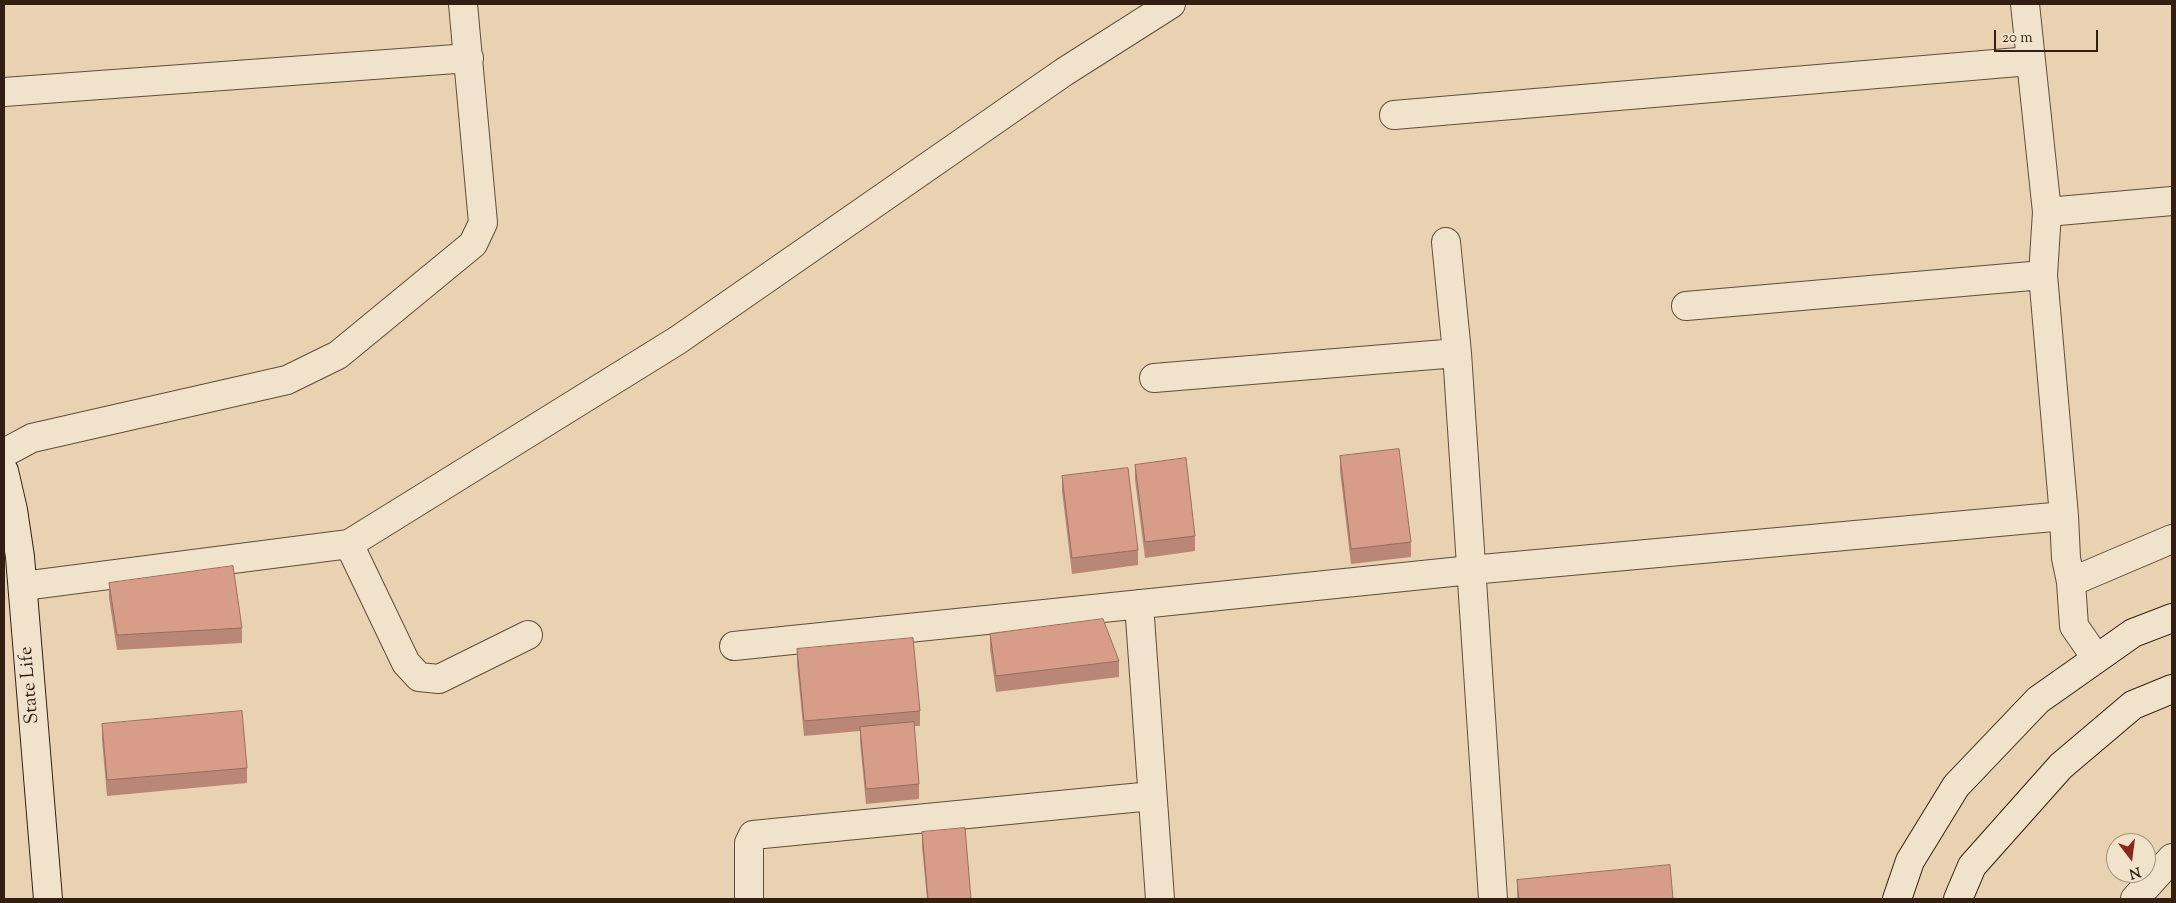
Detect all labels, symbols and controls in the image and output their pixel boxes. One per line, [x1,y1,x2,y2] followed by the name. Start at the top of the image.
[1996,20,2100,52] scale bar
[2002,28,2033,49] text: 20 m
[16,645,46,725] street label: State Life
[2106,833,2156,883] north arrow
[2127,860,2143,883] text: N

